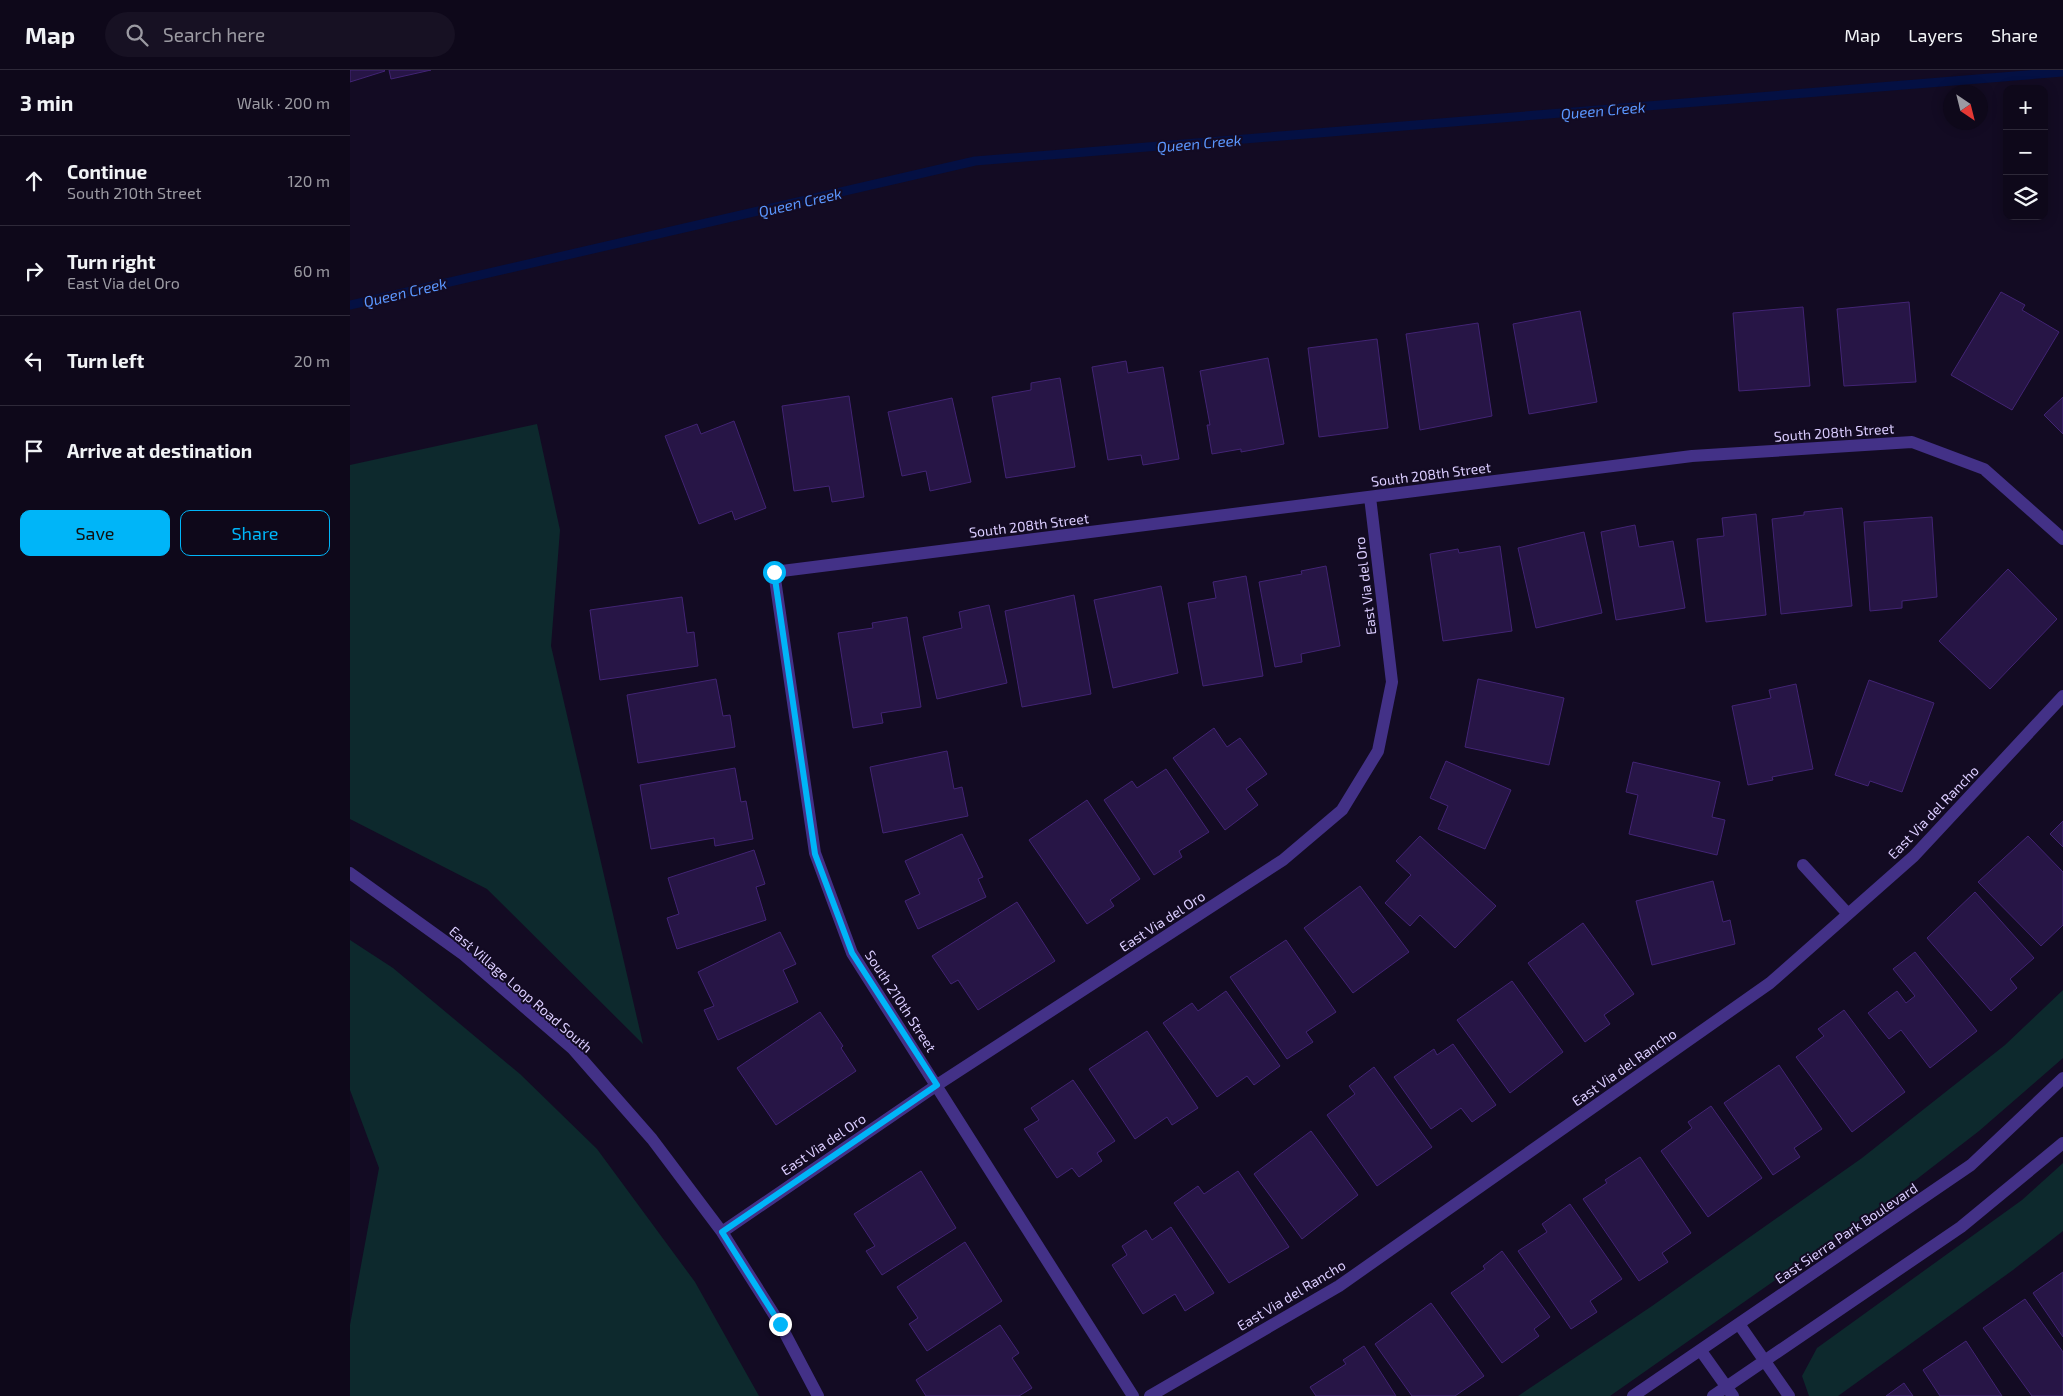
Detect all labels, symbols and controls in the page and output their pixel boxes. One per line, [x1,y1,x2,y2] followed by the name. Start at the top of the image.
[105,12,455,57] search box
[25,20,75,49] text: Map
[123,21,151,49] icon: search
[163,23,265,46] text: Search here
[1844,24,1880,46] text: Map
[1908,24,1963,46] text: Layers
[1991,24,2038,46] text: Share
[1943,85,1988,130] north arrow
[2003,85,2048,220] map controls
[2003,85,2048,130] button: +
[20,90,73,115] text: 3 min
[237,93,330,112] text: Walk · 200 m
[1560,97,1646,124] water label: Queen Creek
[1156,130,1242,157] water label: Queen Creek
[2003,130,2048,175] button: −
[67,160,147,183] text: Continue
[20,167,48,195] icon: ahead
[287,171,330,190] text: 120 m
[2003,175,2048,220] button: layers
[67,183,202,202] text: South 210th Street
[757,184,844,221] water label: Queen Creek
[67,250,155,273] text: Turn right
[20,257,48,285] icon: right
[294,261,330,280] text: 60 m
[67,273,180,292] text: East Via del Oro
[362,274,449,311] water label: Queen Creek
[20,347,48,375] icon: left
[67,349,144,372] text: Turn left
[294,351,330,370] text: 20 m
[1773,419,1895,445] street label: South 208th Street
[20,437,48,465] icon: arrive
[67,439,252,462] text: Arrive at destination
[1370,458,1492,490] street label: South 208th Street
[968,509,1090,541] street label: South 208th Street
[20,510,170,556] button: Save
[180,510,330,556] button: Share
[1351,536,1379,636] street label: East Via del Oro
[763,561,786,584] route start
[1884,762,1982,862] street label: East Via del Rancho
[1116,887,1208,955] street label: East Via del Oro
[446,922,596,1056] street label: East Village Loop Road South
[862,947,940,1055] street label: South 210th Street
[1569,1025,1679,1109] street label: East Via del Rancho
[777,1109,869,1179] street label: East Via del Oro
[1771,1179,1921,1287] street label: East Sierra Park Boulevard
[1234,1256,1348,1334] street label: East Via del Rancho
[769,1313,792,1336] route end

